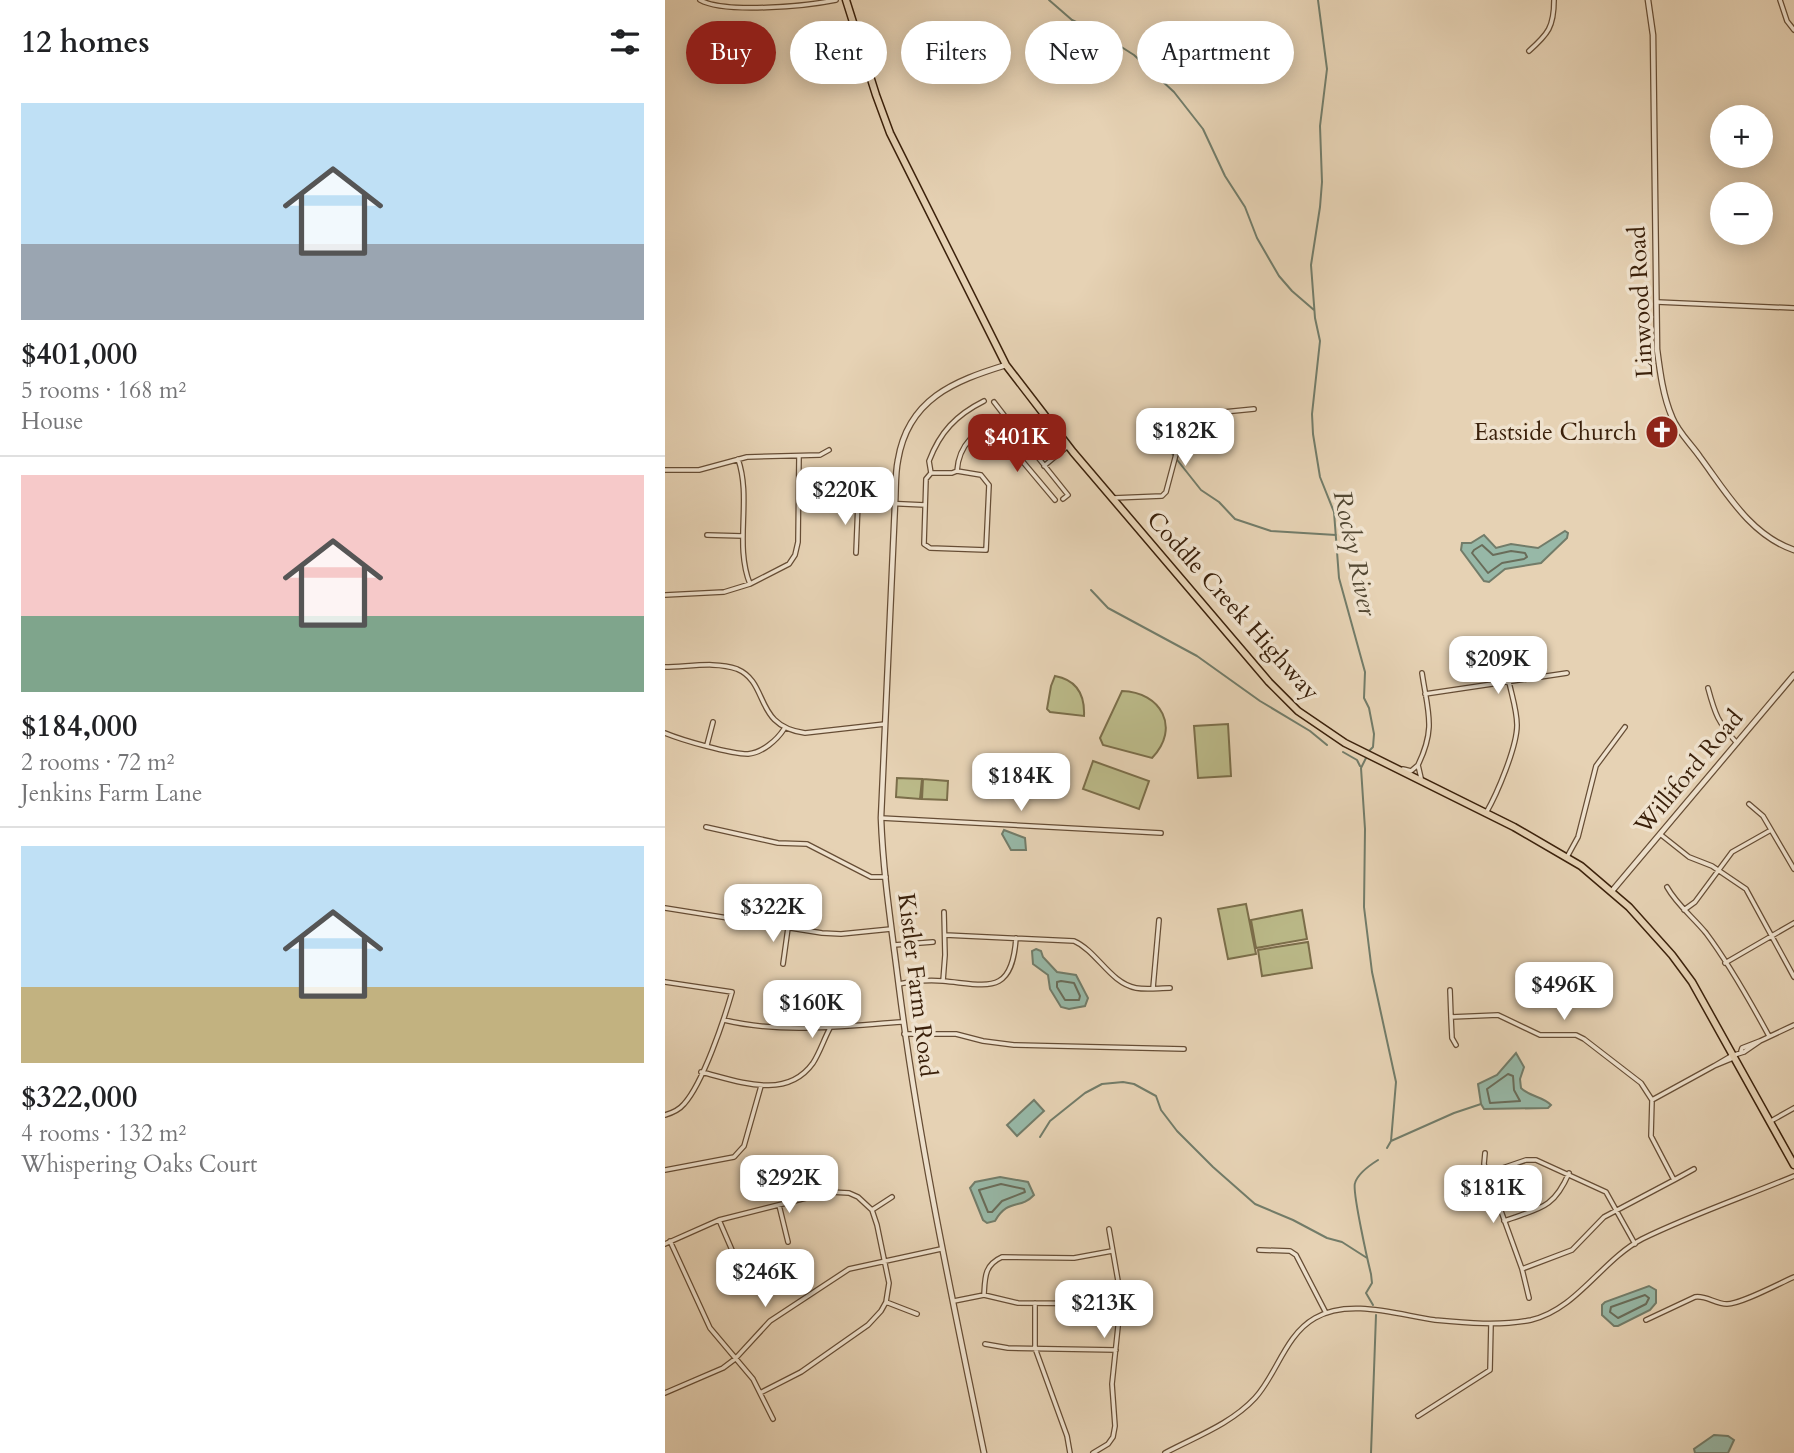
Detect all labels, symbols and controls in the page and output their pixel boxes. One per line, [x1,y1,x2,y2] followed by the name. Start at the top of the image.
[686,21,776,84] chip: Buy
[790,21,887,84] chip: Rent
[901,21,1011,84] chip: Filters
[1025,21,1123,84] chip: New
[1137,21,1294,84] chip: Apartment
[21,22,150,63] text: 12 homes
[606,23,644,61] icon: filters
[1710,105,1773,245] map controls
[1710,105,1773,168] button: +
[270,148,396,274] icon: home
[1710,182,1773,245] button: −
[1621,225,1661,379] street label: Linwood Road
[21,334,137,375] text: $401,000
[21,375,186,406] text: 5 rooms · 168 m²
[21,406,83,437] text: House
[1136,408,1234,468] pin: $182K
[1643,413,1681,451] church icon: Eastside Church
[968,414,1066,474] pin: $401K
[1152,415,1218,446] text: $182K
[1474,416,1637,449] place label: Eastside Church
[984,421,1050,452] text: $401K
[796,468,894,527] pin: $220K
[812,474,878,505] text: $220K
[1325,487,1386,620] water label: Rocky River
[1139,504,1327,708] street label: Coddle Creek Highway
[270,520,396,646] icon: home
[1449,636,1547,696] pin: $209K
[1465,643,1531,674] text: $209K
[1626,703,1751,842] street label: Williford Road
[21,706,137,747] text: $184,000
[21,747,174,778] text: 2 rooms · 72 m²
[972,754,1070,813] pin: $184K
[988,760,1054,791] text: $184K
[21,778,202,809] text: Jenkins Farm Lane
[724,884,822,944] pin: $322K
[270,891,396,1017] icon: home
[740,891,806,922] text: $322K
[889,891,945,1079] street label: Kistler Farm Road
[1515,962,1613,1022] pin: $496K
[1531,969,1597,1000] text: $496K
[763,981,861,1040] pin: $160K
[779,987,845,1018] text: $160K
[21,1077,137,1118] text: $322,000
[21,1118,186,1149] text: 4 rooms · 132 m²
[21,1149,257,1180] text: Whispering Oaks Court
[740,1156,838,1215] pin: $292K
[756,1162,822,1193] text: $292K
[1444,1166,1542,1225] pin: $181K
[1460,1172,1526,1203] text: $181K
[716,1250,814,1309] pin: $246K
[732,1256,798,1287] text: $246K
[1055,1280,1153,1340] pin: $213K
[1071,1287,1137,1318] text: $213K

